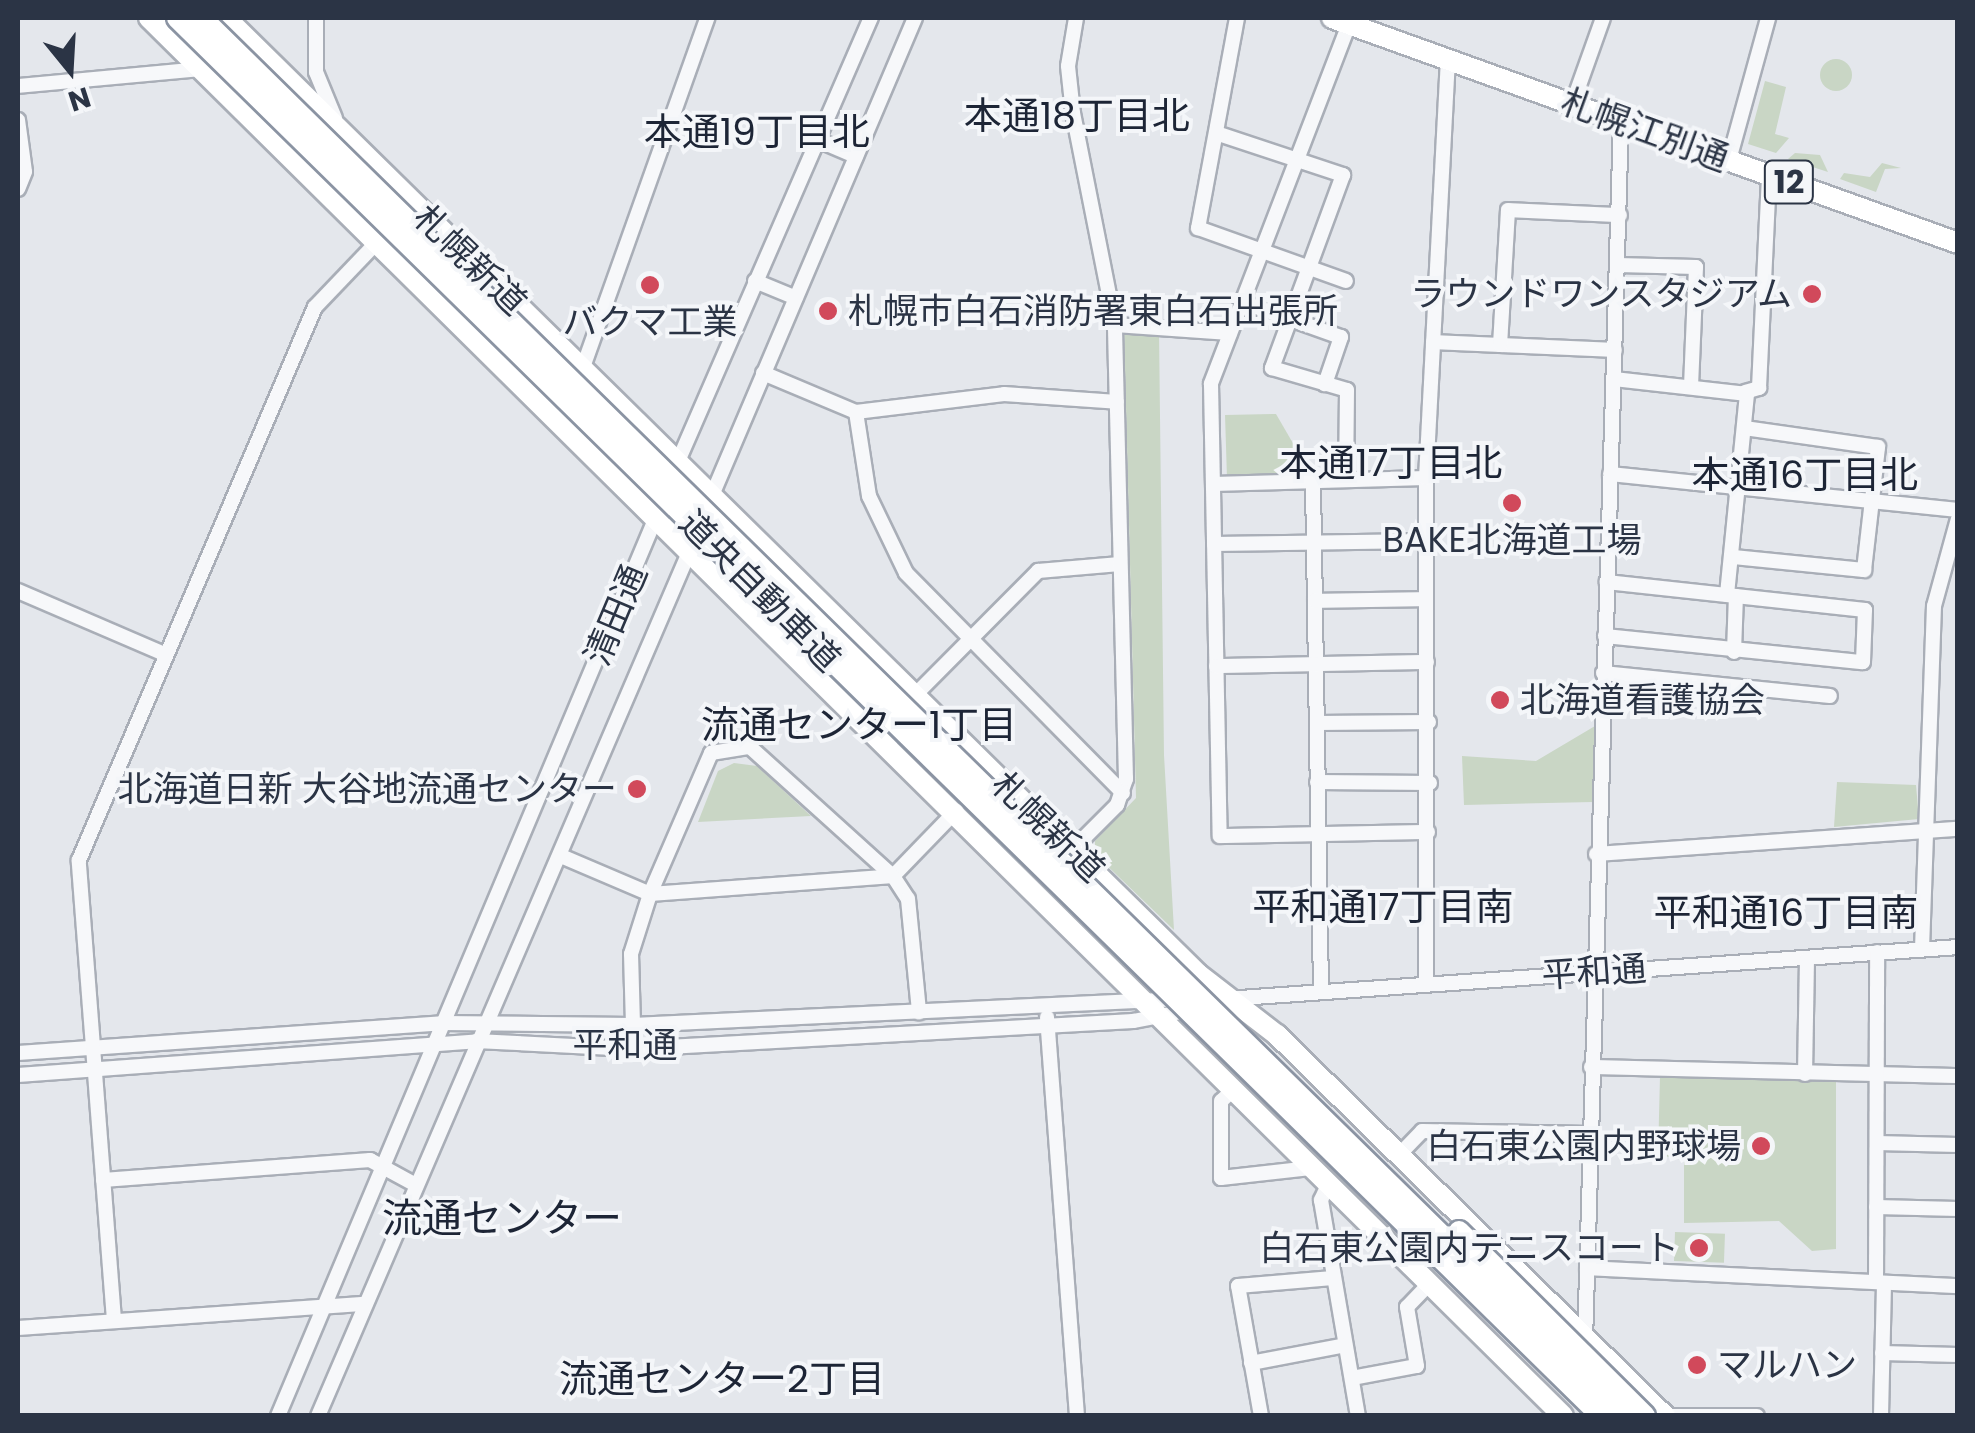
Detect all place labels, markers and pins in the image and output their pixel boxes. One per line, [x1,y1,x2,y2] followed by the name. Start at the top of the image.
[1407,273,1792,315] place label: ラウンドワンスタジアム
[639,274,661,296] marker: バクマ工業
[1801,283,1823,305] marker: ラウンドワンスタジアム
[848,290,1338,332] place label: 札幌市白石消防署東白石出張所
[817,300,839,322] marker: 札幌市白石消防署東白石出張所
[563,301,737,343] place label: バクマ工業
[1501,492,1523,514] marker: BAKE北海道工場
[1383,519,1641,561] place label: BAKE北海道工場
[1520,679,1765,721] place label: 北海道看護協会
[1489,689,1511,711] marker: 北海道看護協会
[118,768,617,810] place label: 北海道日新 大谷地流通センター
[626,778,648,800] marker: 北海道日新 大谷地流通センター
[1426,1125,1741,1167] place label: 白石東公園内野球場
[1750,1135,1772,1157] marker: 白石東公園内野球場
[1259,1227,1679,1269] place label: 白石東公園内テニスコート
[1688,1237,1710,1259] marker: 白石東公園内テニスコート
[1717,1344,1857,1386] place label: マルハン
[1686,1354,1708,1376] marker: マルハン

